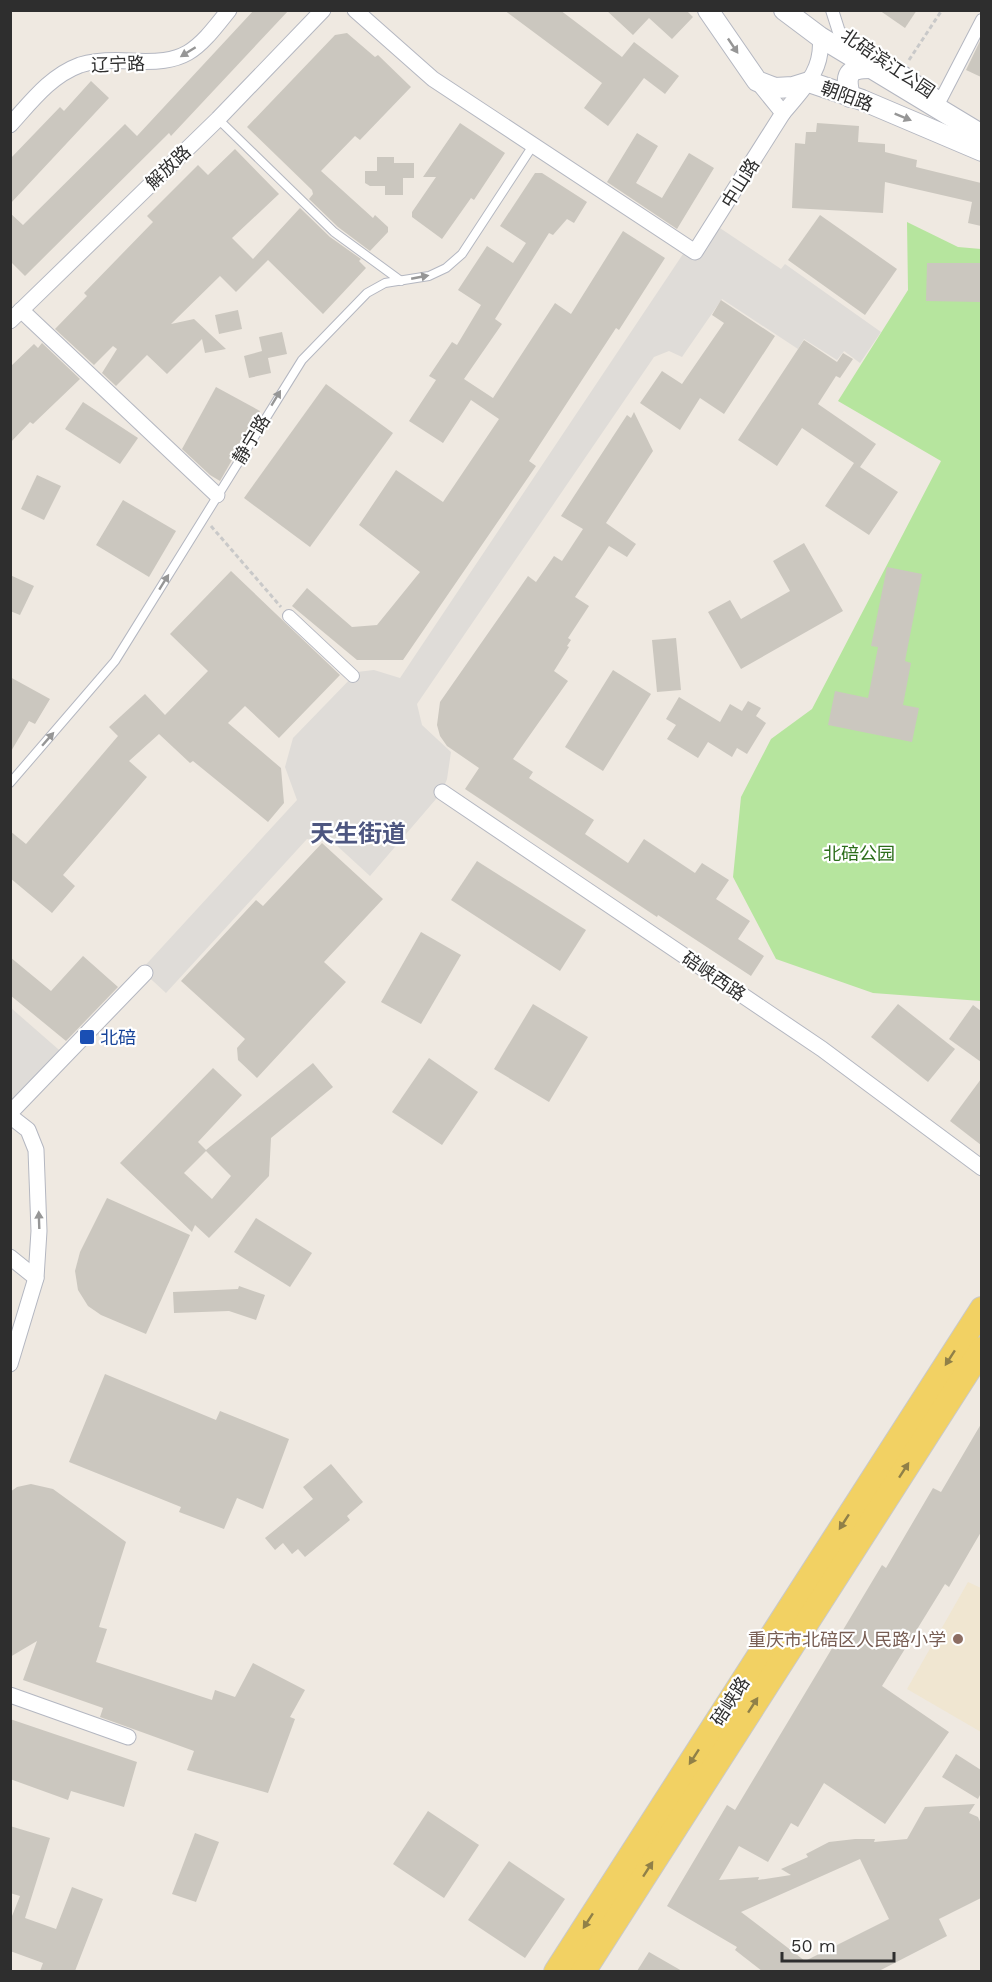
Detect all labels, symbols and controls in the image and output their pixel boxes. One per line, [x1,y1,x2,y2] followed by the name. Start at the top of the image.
[837,24,939,102] street label: 北碚滨江公园
[727,37,739,53] one-way arrow
[180,46,197,57] one-way arrow
[91,53,145,75] street label: 辽宁路
[818,77,876,115] street label: 朝阳路
[894,113,912,122] one-way arrow
[141,141,195,193] street label: 解放路
[717,155,763,211] street label: 中山路
[411,272,430,281] one-way arrow
[271,390,282,406] one-way arrow
[228,410,274,468] street label: 静宁路
[158,574,169,590] one-way arrow
[42,731,55,747] one-way arrow
[310,820,406,848] district label: 天生街道
[823,843,895,864] park label: 北碚公园
[678,947,750,1005] street label: 碚峡西路
[100,1027,136,1048] place label: 北碚
[78,1028,96,1046] marker: 北碚
[34,1211,43,1230] one-way arrow
[945,1350,956,1366] one-way arrow
[898,1462,909,1478] one-way arrow
[839,1514,850,1530] one-way arrow
[748,1629,946,1650] place label: 重庆市北碚区人民路小学
[951,1632,965,1646] marker: 重庆市北碚区人民路小学
[706,1673,754,1729] street label: 碚峡路
[748,1697,759,1713] one-way arrow
[688,1749,699,1765] one-way arrow
[643,1861,654,1877] one-way arrow
[583,1913,594,1929] one-way arrow
[782,1925,894,1963] scale bar
[791,1935,836,1956] text: 50 m

